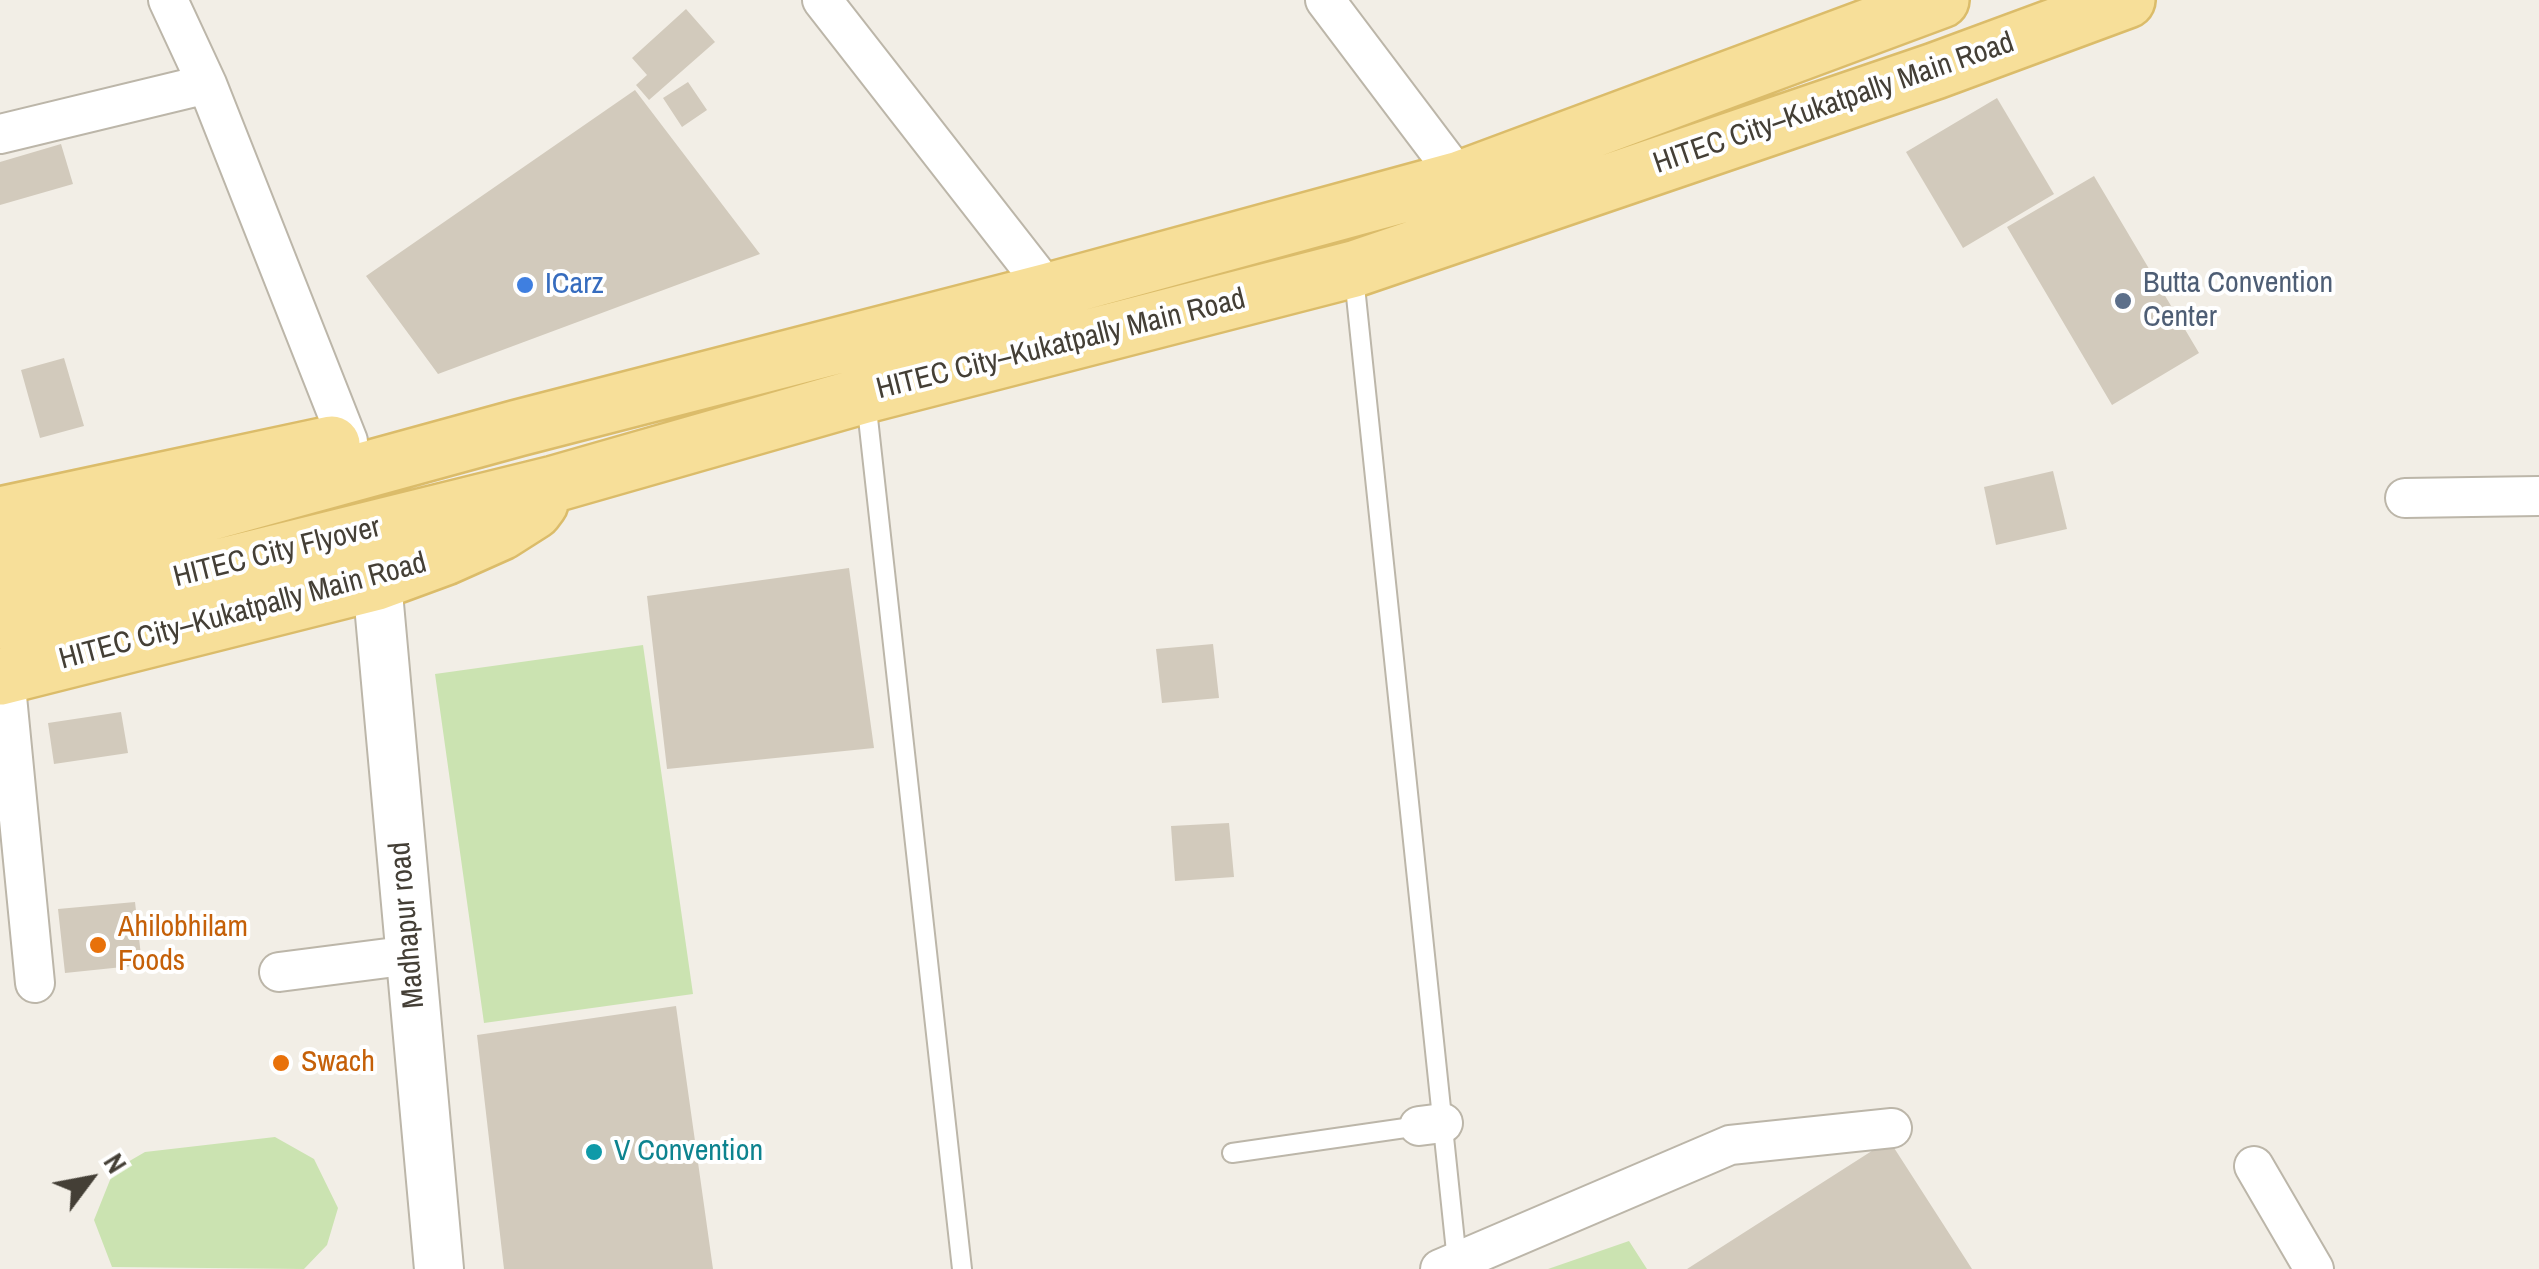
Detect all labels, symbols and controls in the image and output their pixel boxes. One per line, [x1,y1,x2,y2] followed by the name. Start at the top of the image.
[1649,25,2019,183] street label: HITEC City–Kukatpally Main Road
[2143,266,2333,336] place label: Butta Convention Center
[545,267,604,303] place label: ICarz
[514,274,536,296] marker: ICarz
[873,282,1249,408] street label: HITEC City–Kukatpally Main Road
[2112,290,2134,312] marker: Butta Convention Center
[170,510,384,596] street label: HITEC City Flyover
[55,546,431,678] street label: HITEC City–Kukatpally Main Road
[383,840,433,1010] street label: Madhapur road
[118,910,248,980] place label: Ahilobhilam Foods
[87,934,109,956] marker: Ahilobhilam Foods
[301,1045,375,1081] place label: Swach
[270,1052,292,1074] marker: Swach
[40,1129,140,1229] north arrow
[614,1134,763,1170] place label: V Convention
[583,1141,605,1163] marker: V Convention
[95,1146,136,1180] text: N

